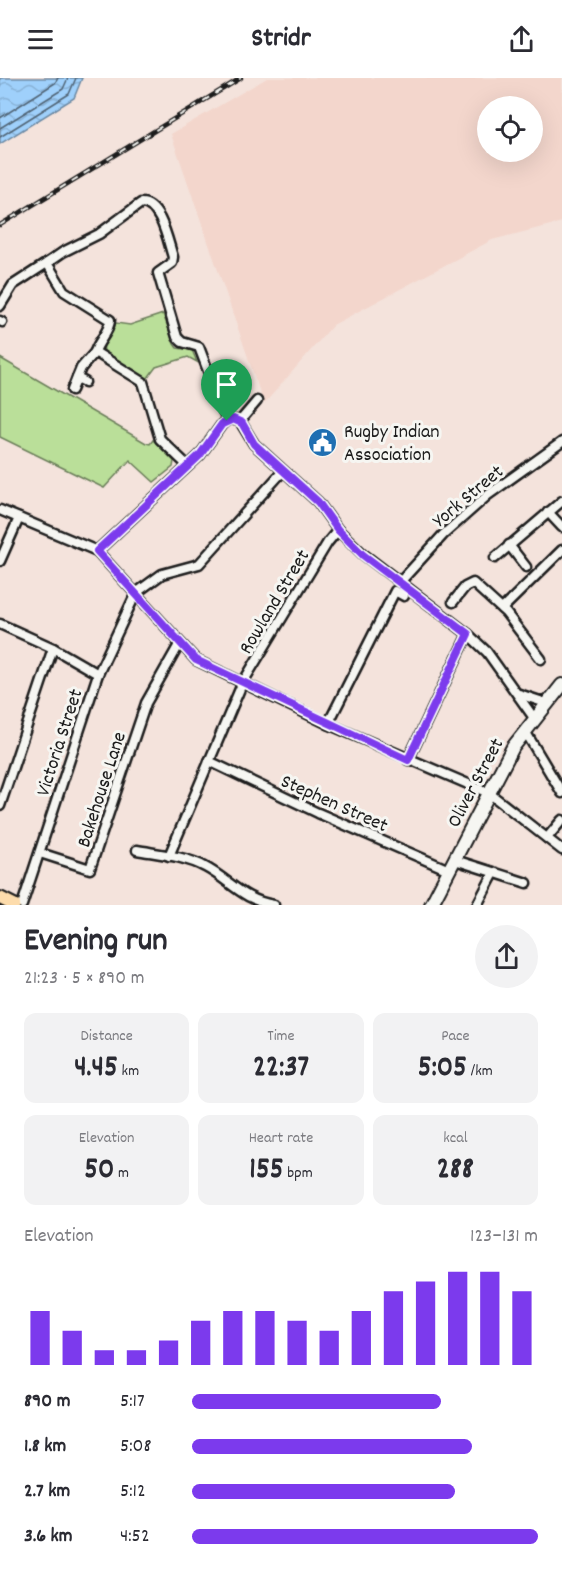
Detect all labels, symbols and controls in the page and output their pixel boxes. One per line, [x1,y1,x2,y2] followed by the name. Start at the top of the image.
[251,20,311,59] text: Stridr
[24,23,57,56] icon: menu
[505,23,538,56] icon: share
[477,96,543,162] map controls
[477,96,543,162] button: locate
[201,359,252,421] pin
[210,368,243,401] icon: arrive
[344,419,440,470] place label: Rugby Indian Association
[307,426,339,458] public building icon: Rugby Indian Association
[427,459,510,535] street label: York Street
[233,545,318,660] street label: Rowland Street
[30,686,91,800] street label: Victoria Street
[71,728,135,851] street label: Bakehouse Lane
[441,734,512,833] street label: Oliver Street
[276,769,392,841] street label: Stephen Street
[24,919,168,966] text: Evening run
[475,925,538,988] button: share
[24,965,144,993] text: 21:23 · 5 × 890 m
[81,1025,133,1048] text: Distance
[267,1025,295,1048] text: Time
[441,1025,469,1048] text: Pace
[74,1048,118,1091] text: 4.45
[253,1048,309,1091] text: 22:37
[418,1048,467,1091] text: 5:05
[118,1060,139,1083] text: km
[467,1060,493,1083] text: /km
[79,1127,134,1150] text: Elevation
[249,1127,313,1150] text: Heart rate
[443,1127,467,1150] text: kcal
[84,1150,114,1193] text: 50
[249,1150,284,1193] text: 155
[437,1150,474,1193] text: 288
[114,1162,129,1185] text: m
[284,1162,313,1185] text: bpm
[24,1223,94,1251] text: Elevation
[470,1223,538,1251] text: 123–131 m
[24,1388,70,1416] text: 890 m
[120,1388,145,1416] text: 5:17
[24,1433,66,1461] text: 1.8 km
[120,1433,152,1461] text: 5:08
[24,1478,70,1506] text: 2.7 km
[120,1478,146,1506] text: 5:12
[24,1523,73,1551] text: 3.6 km
[120,1523,150,1551] text: 4:52

